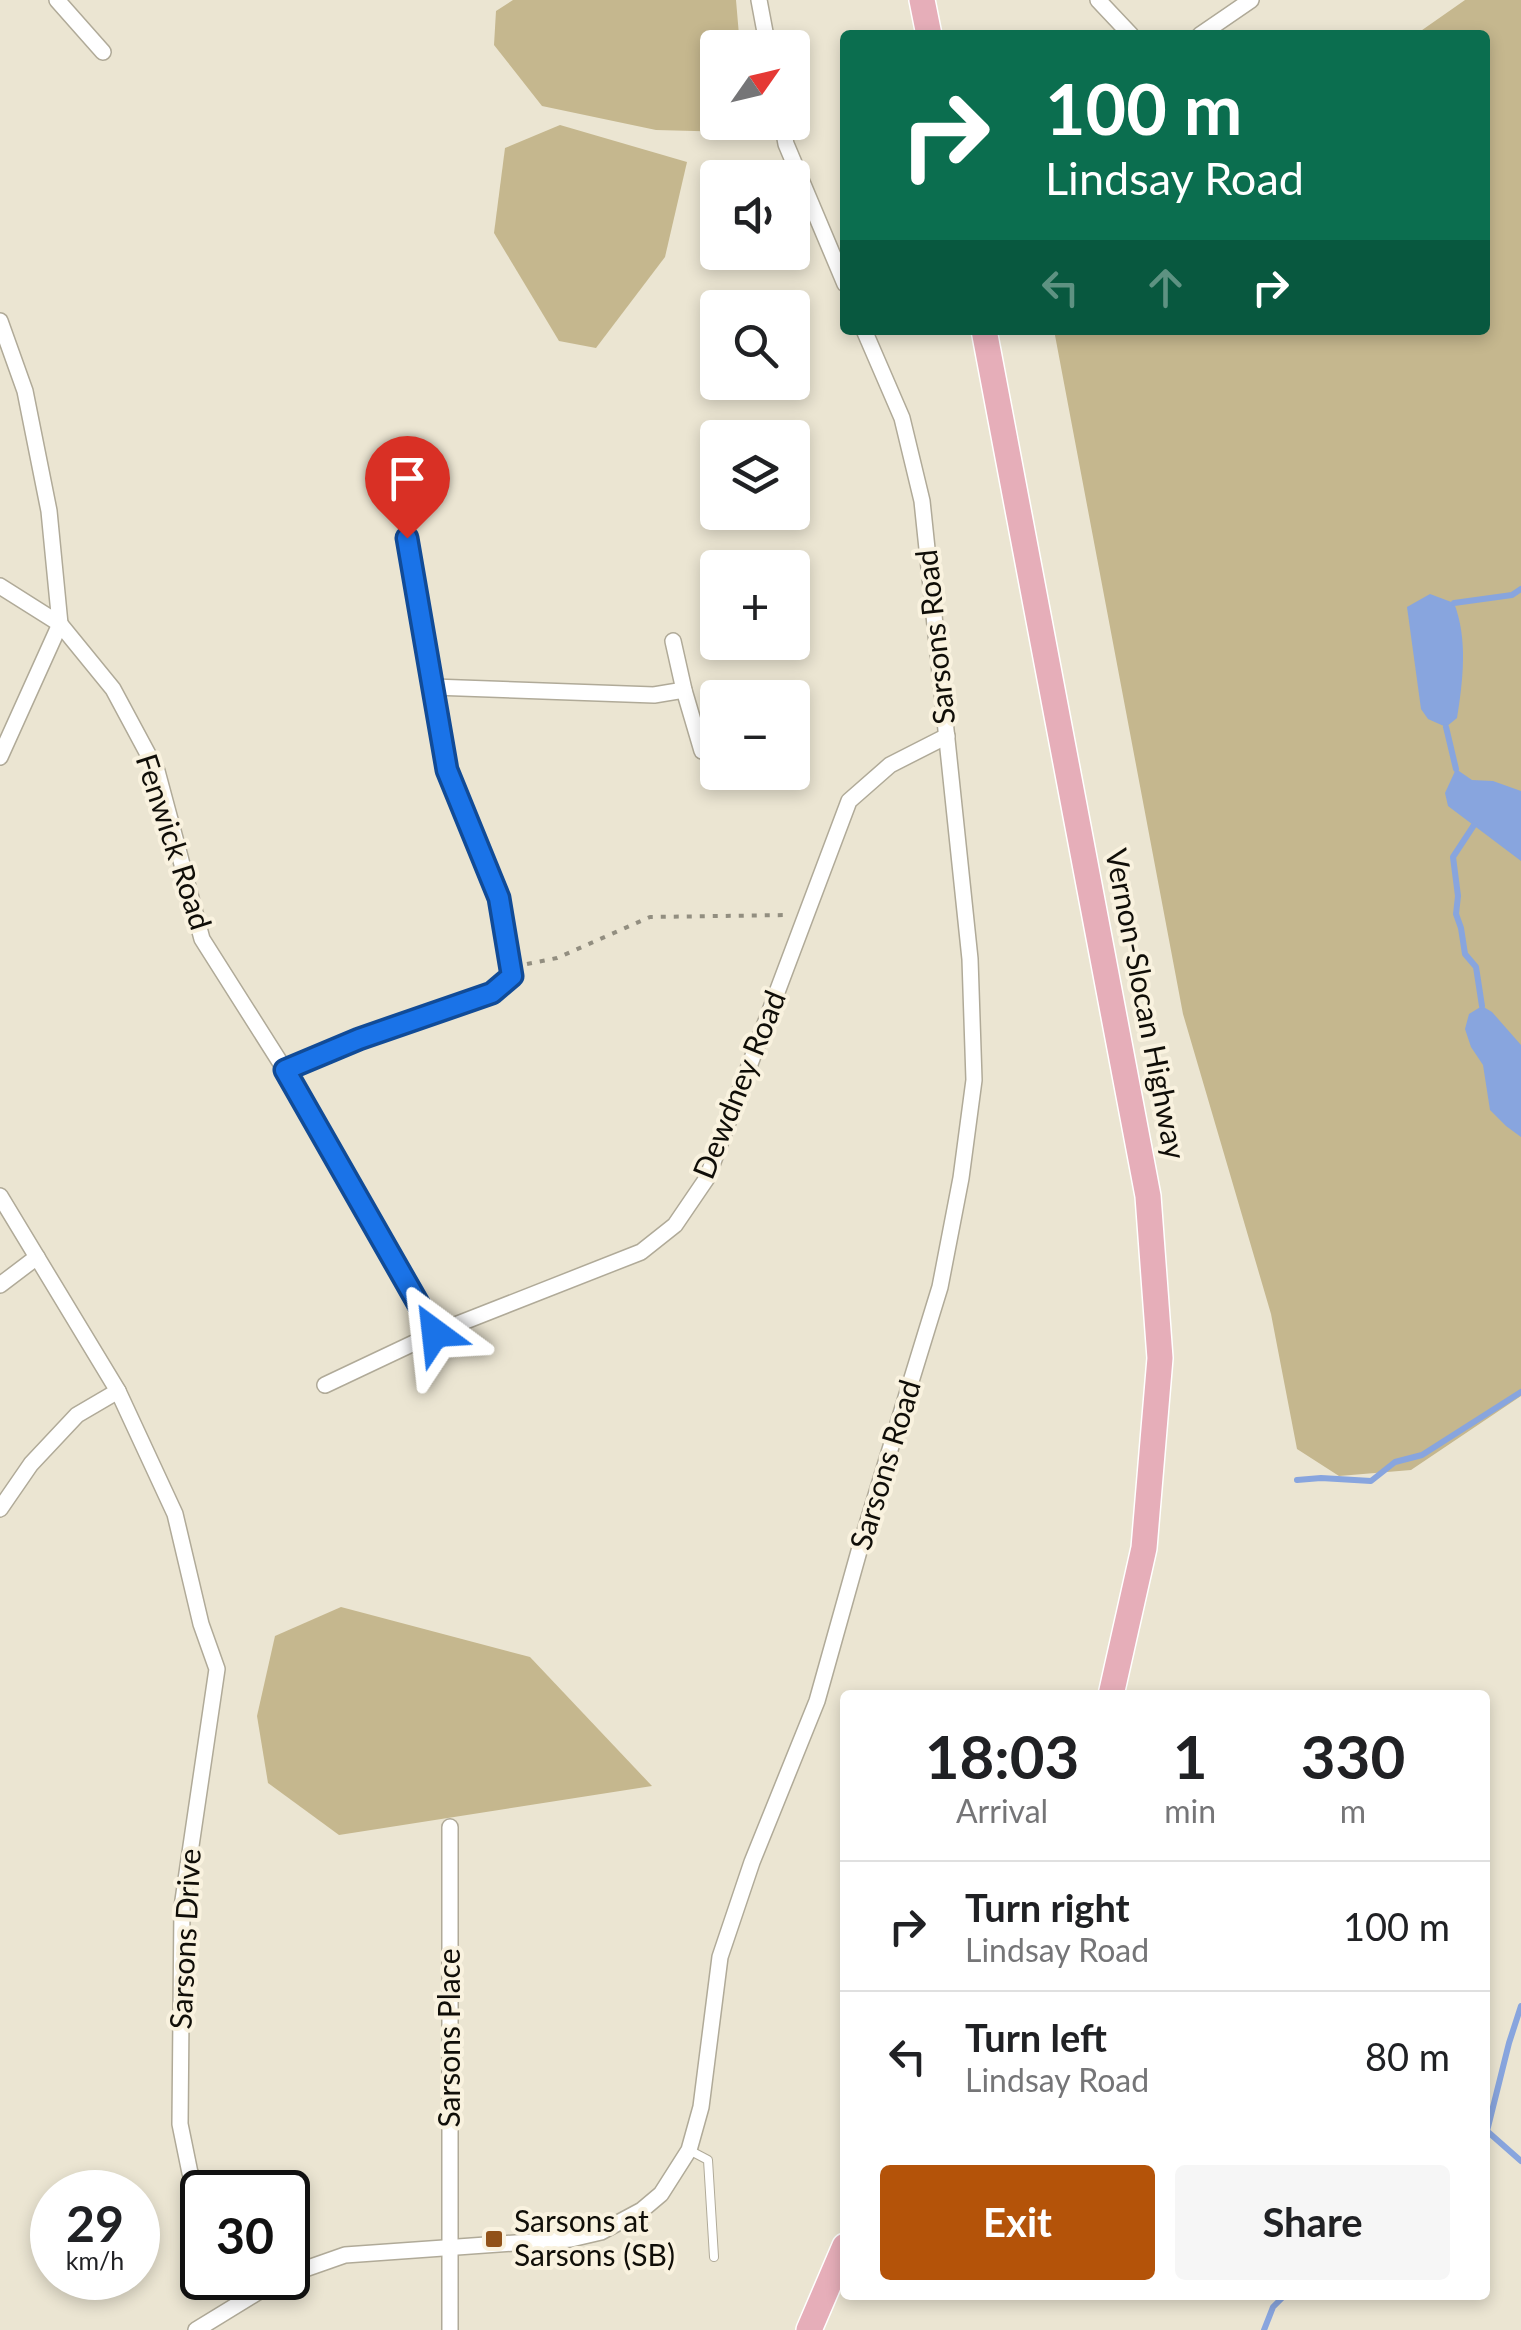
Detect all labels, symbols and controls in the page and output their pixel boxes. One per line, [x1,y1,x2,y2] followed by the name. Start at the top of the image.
[700,30,810,140] north arrow
[700,30,810,790] map controls
[1045,66,1242,150] text: 100 m
[880,70,1010,200] icon: right
[1045,151,1304,205] text: Lindsay Road
[700,160,810,270] button: sound
[1033,260,1088,315] icon: left
[1138,260,1193,315] icon: ahead
[1243,260,1298,315] icon: right
[700,290,810,400] button: search
[700,420,810,530] button: layers
[365,436,450,539] pin
[380,451,435,506] icon: arrive
[907,548,961,726] street label: Sarsons Road
[700,550,810,660] button: +
[700,680,810,790] button: −
[130,749,220,934] street label: Fenwick Road
[1099,845,1195,1163] street label: Vernon-Slocan Highway
[684,985,792,1184] street label: Dewdney Road
[383,1281,487,1385] position arrow
[841,1375,927,1554] street label: Sarsons Road
[925,1720,1079,1792] text: 18:03
[1173,1720,1208,1792] text: 1
[1301,1720,1405,1792] text: 330
[956,1791,1048,1830] text: Arrival
[1164,1791,1216,1830] text: min
[1340,1791,1366,1830] text: m
[161,1848,207,2030] street label: Sarsons Drive
[965,1884,1130,1930] text: Turn right
[880,1899,935,1954] icon: right
[1343,1903,1450,1949] text: 100 m
[965,1930,1149,1969] text: Lindsay Road
[430,1948,466,2128] street label: Sarsons Place
[965,2014,1107,2060] text: Turn left
[880,2029,935,2084] icon: left
[1365,2033,1450,2079] text: 80 m
[965,2060,1149,2099] text: Lindsay Road
[880,2165,1155,2280] button: Exit
[1175,2165,1450,2280] button: Share
[180,2170,310,2300] speed limit sign: 30
[66,2193,124,2253] text: 29
[514,2202,675,2272] place label: Sarsons at Sarsons (SB)
[483,2228,505,2250] marker: Sarsons at Sarsons (SB)
[66,2245,124,2275] text: km/h

